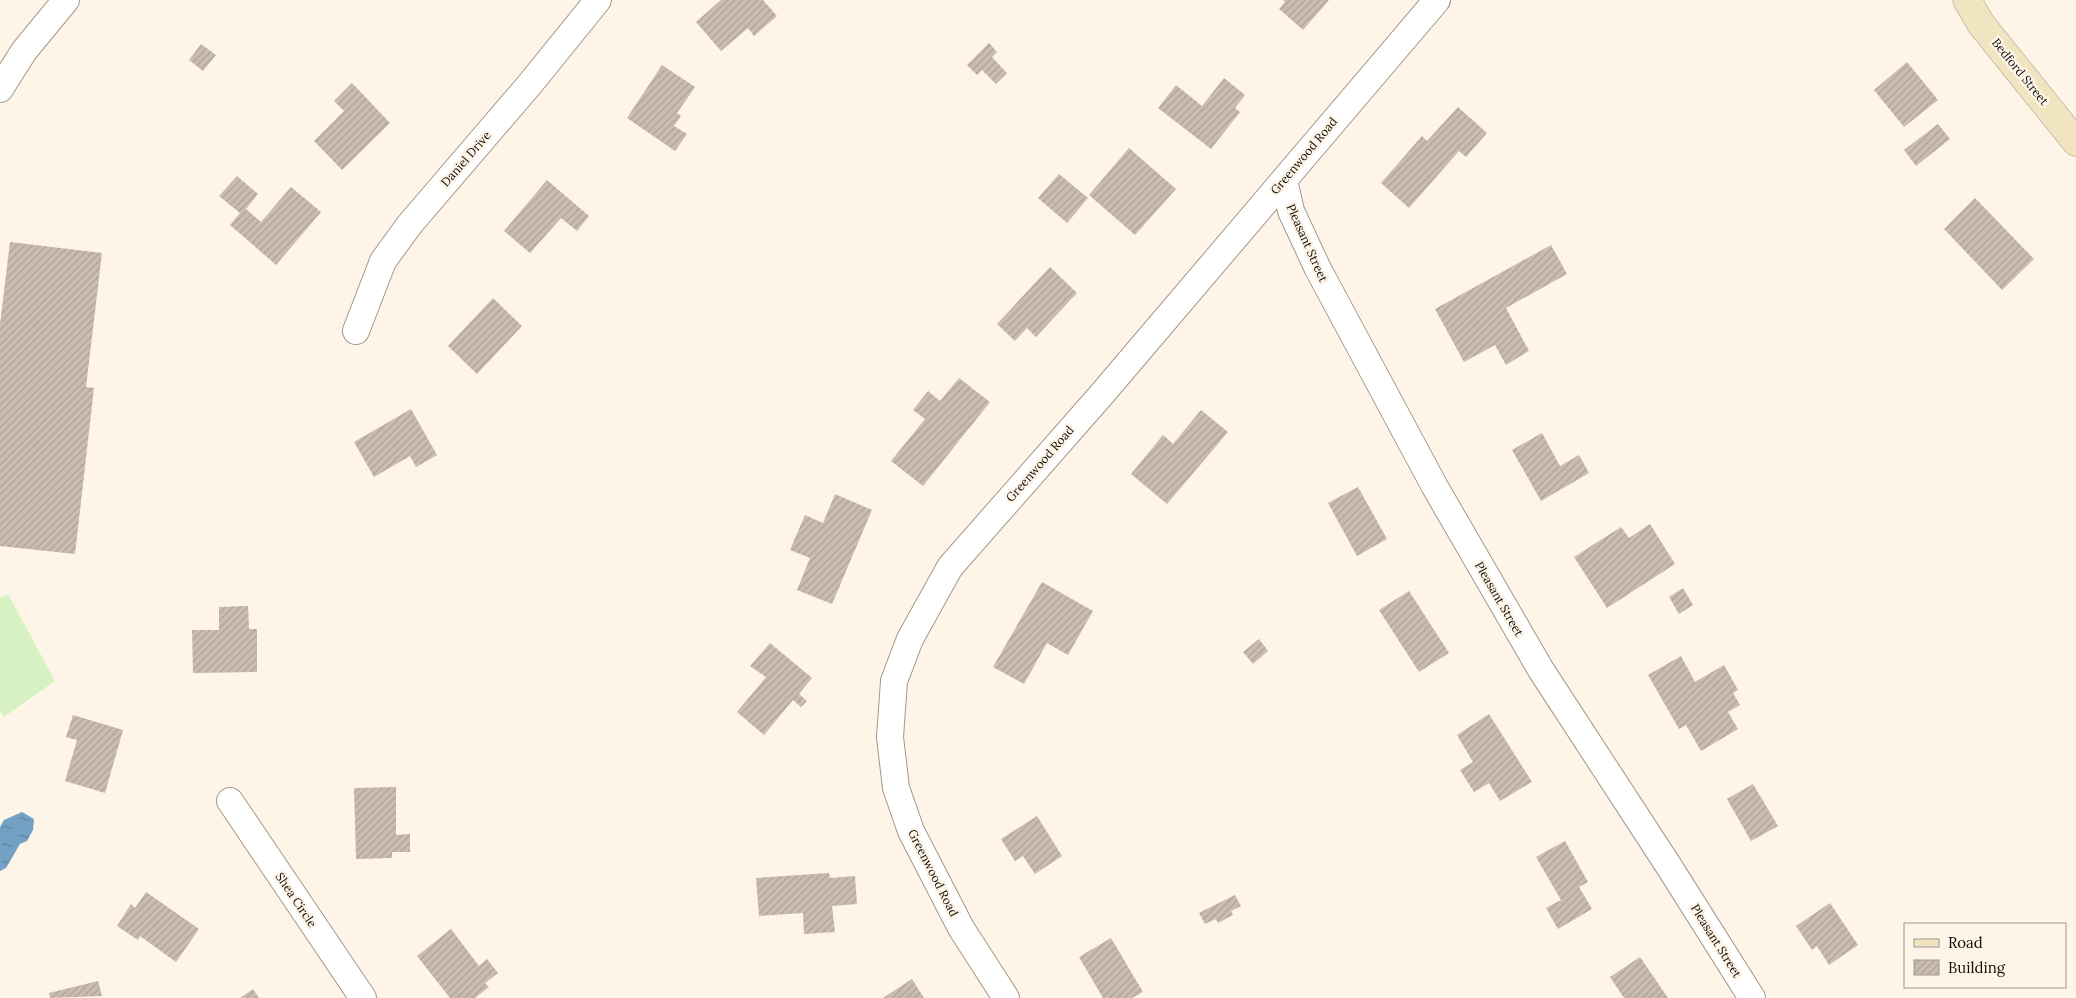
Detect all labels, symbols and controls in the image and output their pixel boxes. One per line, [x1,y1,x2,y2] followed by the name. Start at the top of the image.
[1989,35,2052,108] street label: Bedford Street
[1267,114,1340,197] street label: Greenwood Road
[437,127,494,190] street label: Daniel Drive
[1284,201,1332,284] street label: Pleasant Street
[1002,423,1077,505] street label: Greenwood Road
[1472,559,1527,639] street label: Pleasant Street
[905,827,962,919] street label: Greenwood Road
[273,869,320,930] street label: Shea Circle
[1688,901,1745,981] street label: Pleasant Street
[1904,923,2066,988] legend
[1948,933,1983,952] text: Road
[1948,958,2006,977] text: Building

